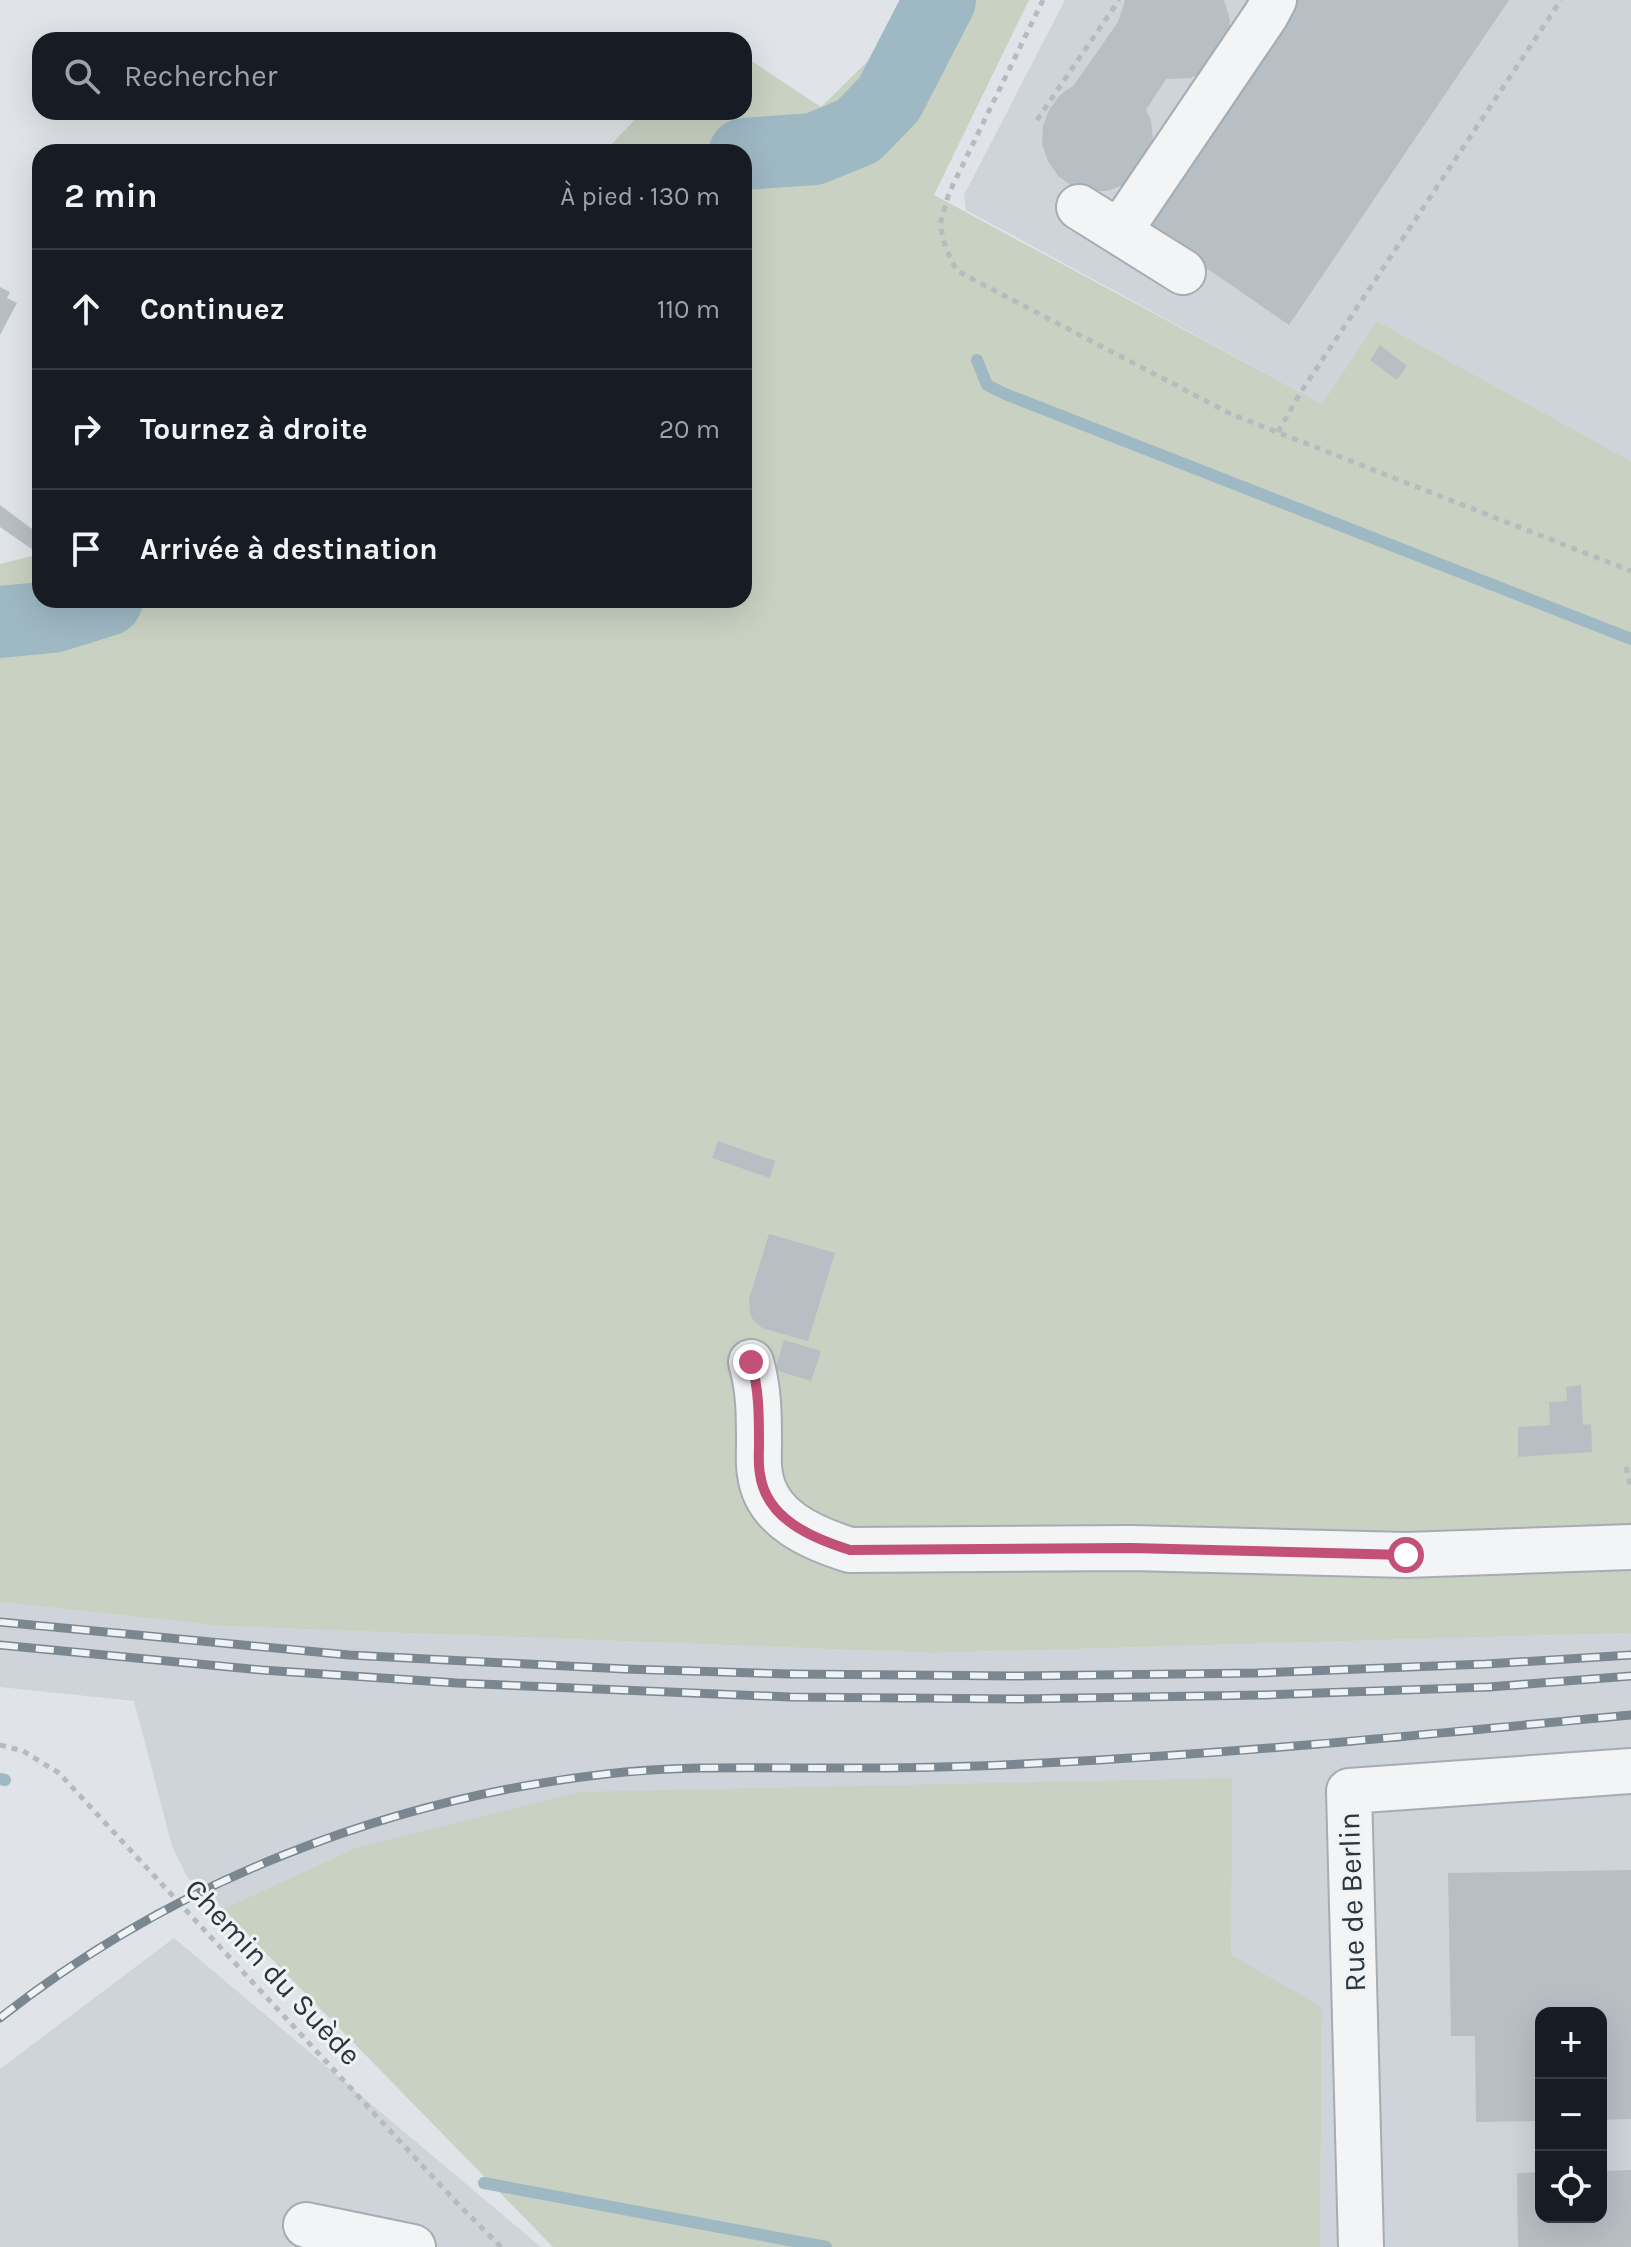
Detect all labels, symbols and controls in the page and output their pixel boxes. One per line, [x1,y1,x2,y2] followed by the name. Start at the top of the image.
[32,32,752,120] search box
[60,54,104,98] icon: search
[124,58,277,94] text: Rechercher
[64,176,158,216] text: 2 min
[560,181,720,212] text: À pied · 130 m
[64,287,108,331] icon: ahead
[140,291,285,327] text: Continuez
[657,294,720,325] text: 110 m
[64,407,108,451] icon: right
[140,411,368,447] text: Tournez à droite
[659,414,720,445] text: 20 m
[64,527,108,571] icon: arrive
[140,531,438,567] text: Arrivée à destination
[733,1344,769,1380] route end
[1388,1537,1424,1573] route start
[1331,1812,1373,1992] street label: Rue de Berlin
[177,1871,369,2073] street label: Chemin du Suède
[1535,2007,1607,2223] map controls
[1535,2007,1607,2079] button: +
[1535,2079,1607,2151] button: −
[1535,2151,1607,2223] button: locate

